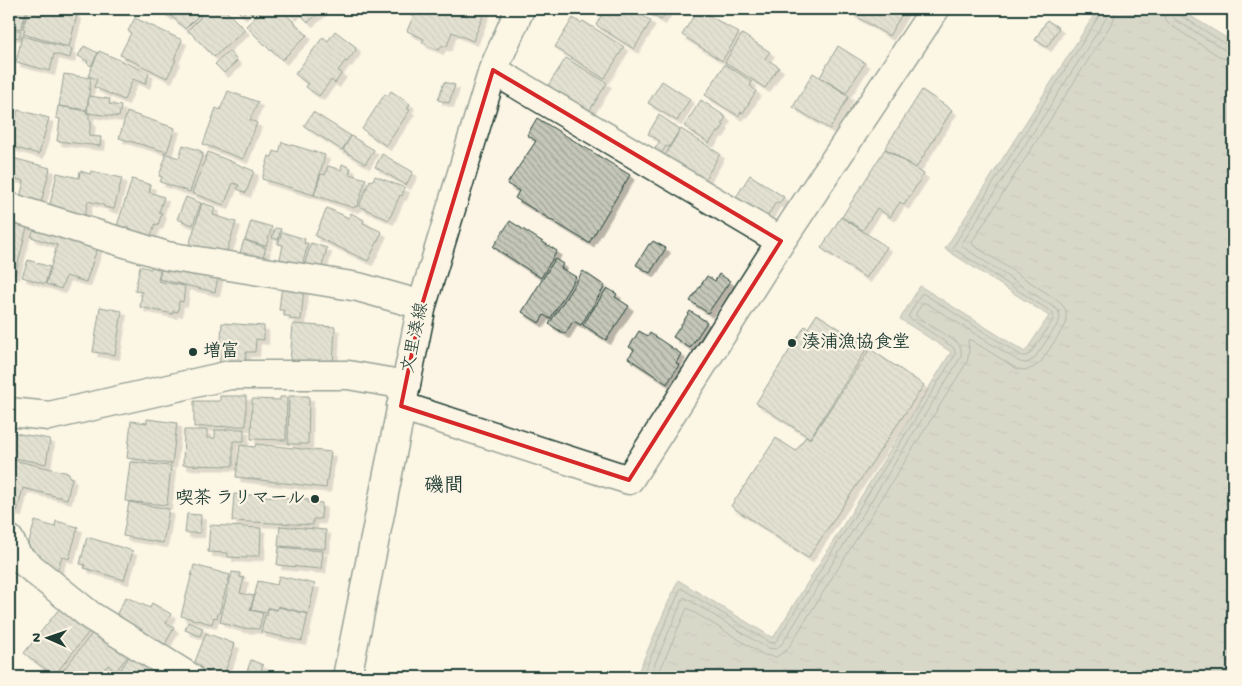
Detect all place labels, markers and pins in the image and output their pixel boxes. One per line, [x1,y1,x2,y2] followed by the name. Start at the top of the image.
[802,332,910,354] place label: 湊浦漁協食堂
[786,337,798,349] marker: 湊浦漁協食堂
[203,341,239,363] place label: 増富
[187,346,199,358] marker: 増富
[175,488,305,510] place label: 喫茶 ラリマール
[309,493,321,505] marker: 喫茶 ラリマール

